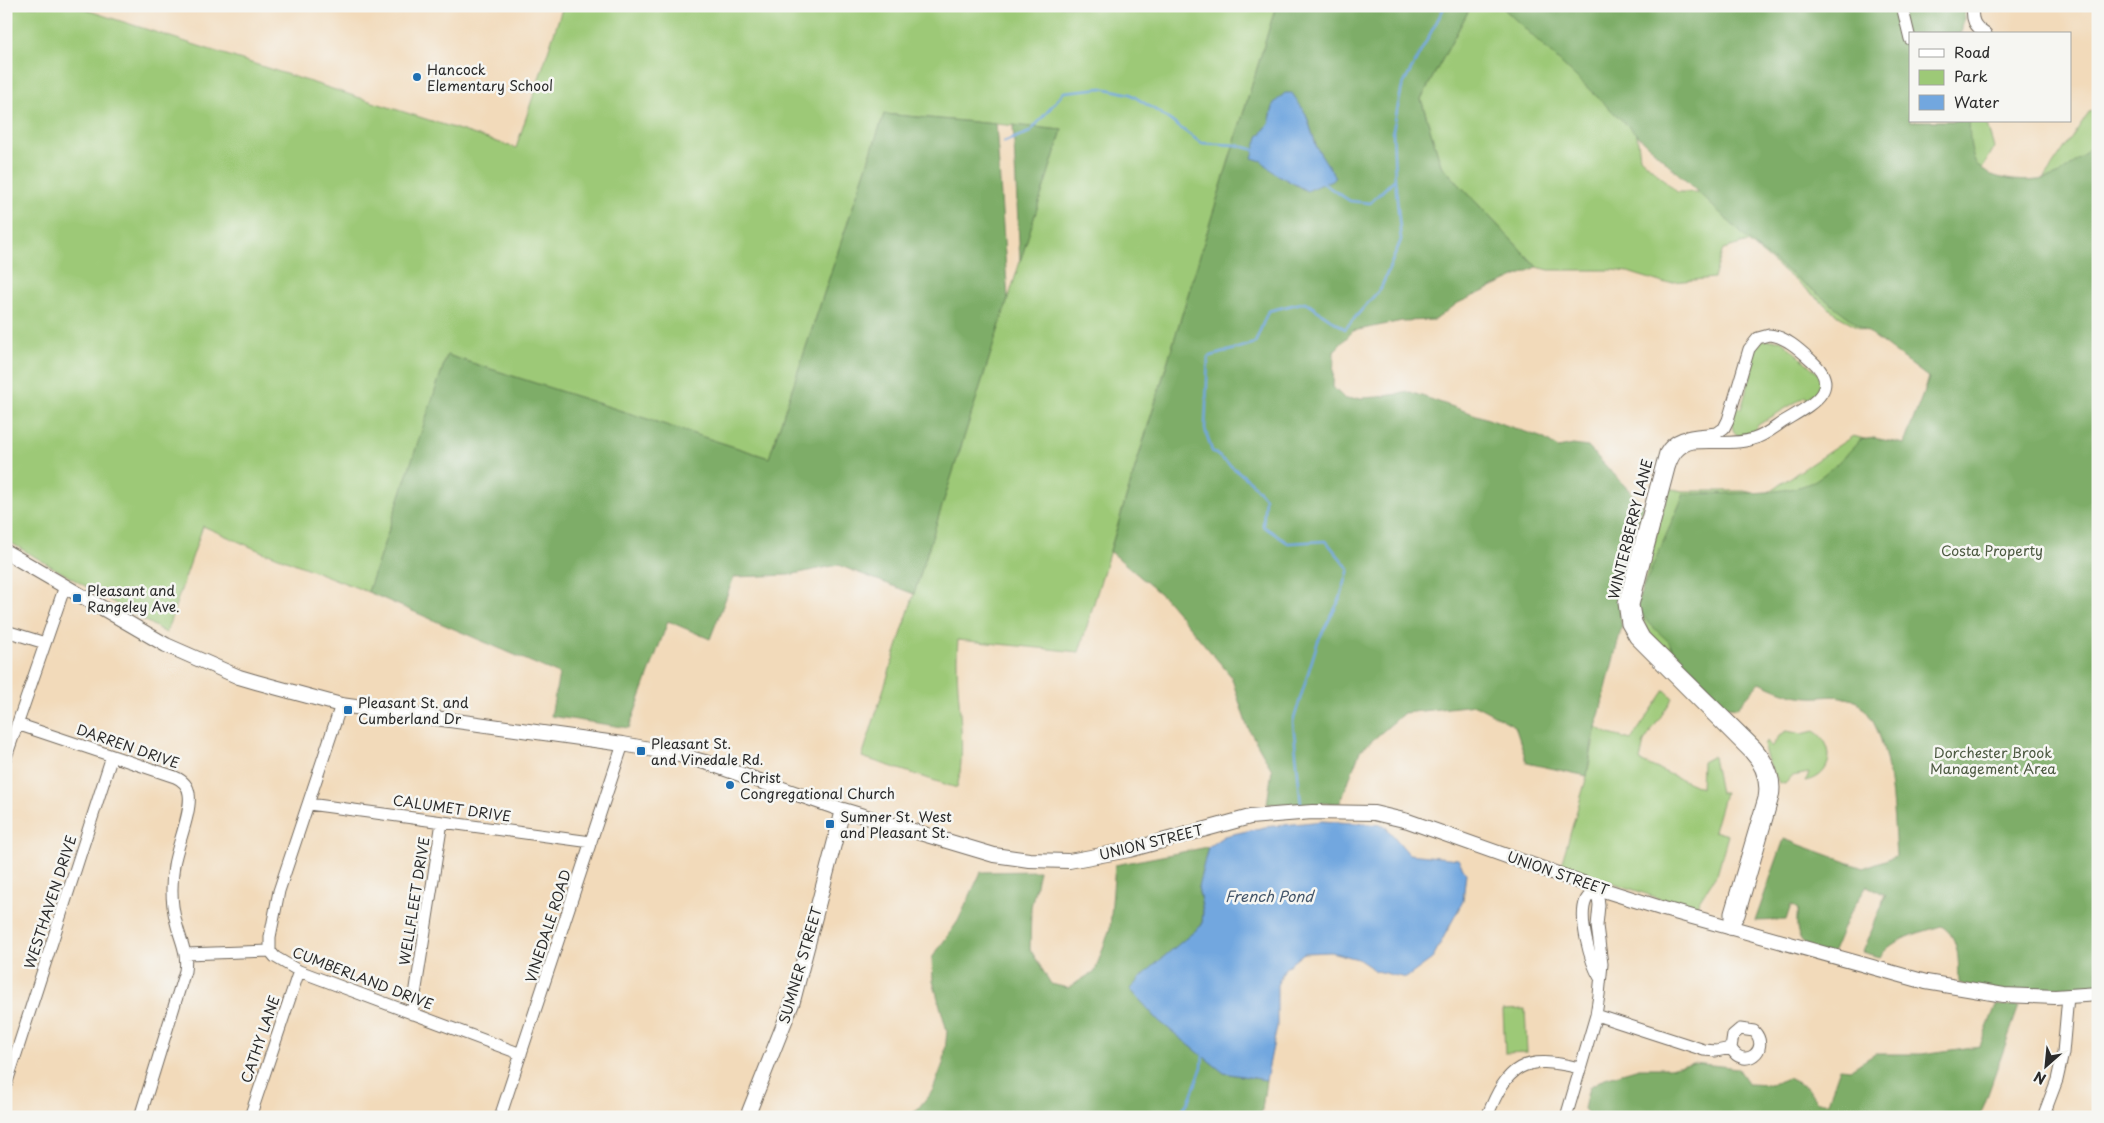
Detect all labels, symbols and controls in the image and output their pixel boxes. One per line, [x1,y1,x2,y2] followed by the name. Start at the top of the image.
[1909,32,2072,122] legend
[1954,40,1990,63] text: Road
[427,59,553,96] place label: Hancock Elementary School
[1954,64,1988,87] text: Park
[411,71,423,83] marker: Hancock Elementary School
[1954,90,1999,113] text: Water
[1602,457,1658,601] street label: WINTERBERRY LANE
[1941,540,2043,561] park label: Costa Property
[87,580,180,617] place label: Pleasant and Rangeley Ave.
[71,592,83,604] marker: Pleasant and Rangeley Ave.
[358,692,469,729] place label: Pleasant St. and Cumberland Dr
[342,704,354,716] marker: Pleasant St. and Cumberland Dr
[74,719,182,773] street label: DARREN DRIVE
[651,733,764,770] place label: Pleasant St. and Vinedale Rd.
[1930,742,2056,779] park label: Dorchester Brook Management Area
[635,745,647,757] marker: Pleasant St. and Vinedale Rd.
[740,767,895,804] place label: Christ Congregational Church
[724,779,736,791] marker: Christ Congregational Church
[392,789,513,827] street label: CALUMET DRIVE
[840,806,952,843] place label: Sumner St. West and Pleasant St.
[824,818,836,830] marker: Sumner St. West and Pleasant St.
[1097,819,1206,865] street label: UNION STREET
[18,832,82,971] street label: WESTHAVEN DRIVE
[393,835,435,967] street label: WELLFLEET DRIVE
[1504,846,1612,900] street label: UNION STREET
[520,867,576,985] street label: VINEDALE ROAD
[1225,884,1315,907] water label: French Pond
[773,904,827,1026] street label: SUMNER STREET
[289,941,437,1015] street label: CUMBERLAND DRIVE
[235,992,285,1086] street label: CATHY LANE
[2022,1040,2072,1090] north arrow
[2030,1066,2050,1090] text: N

